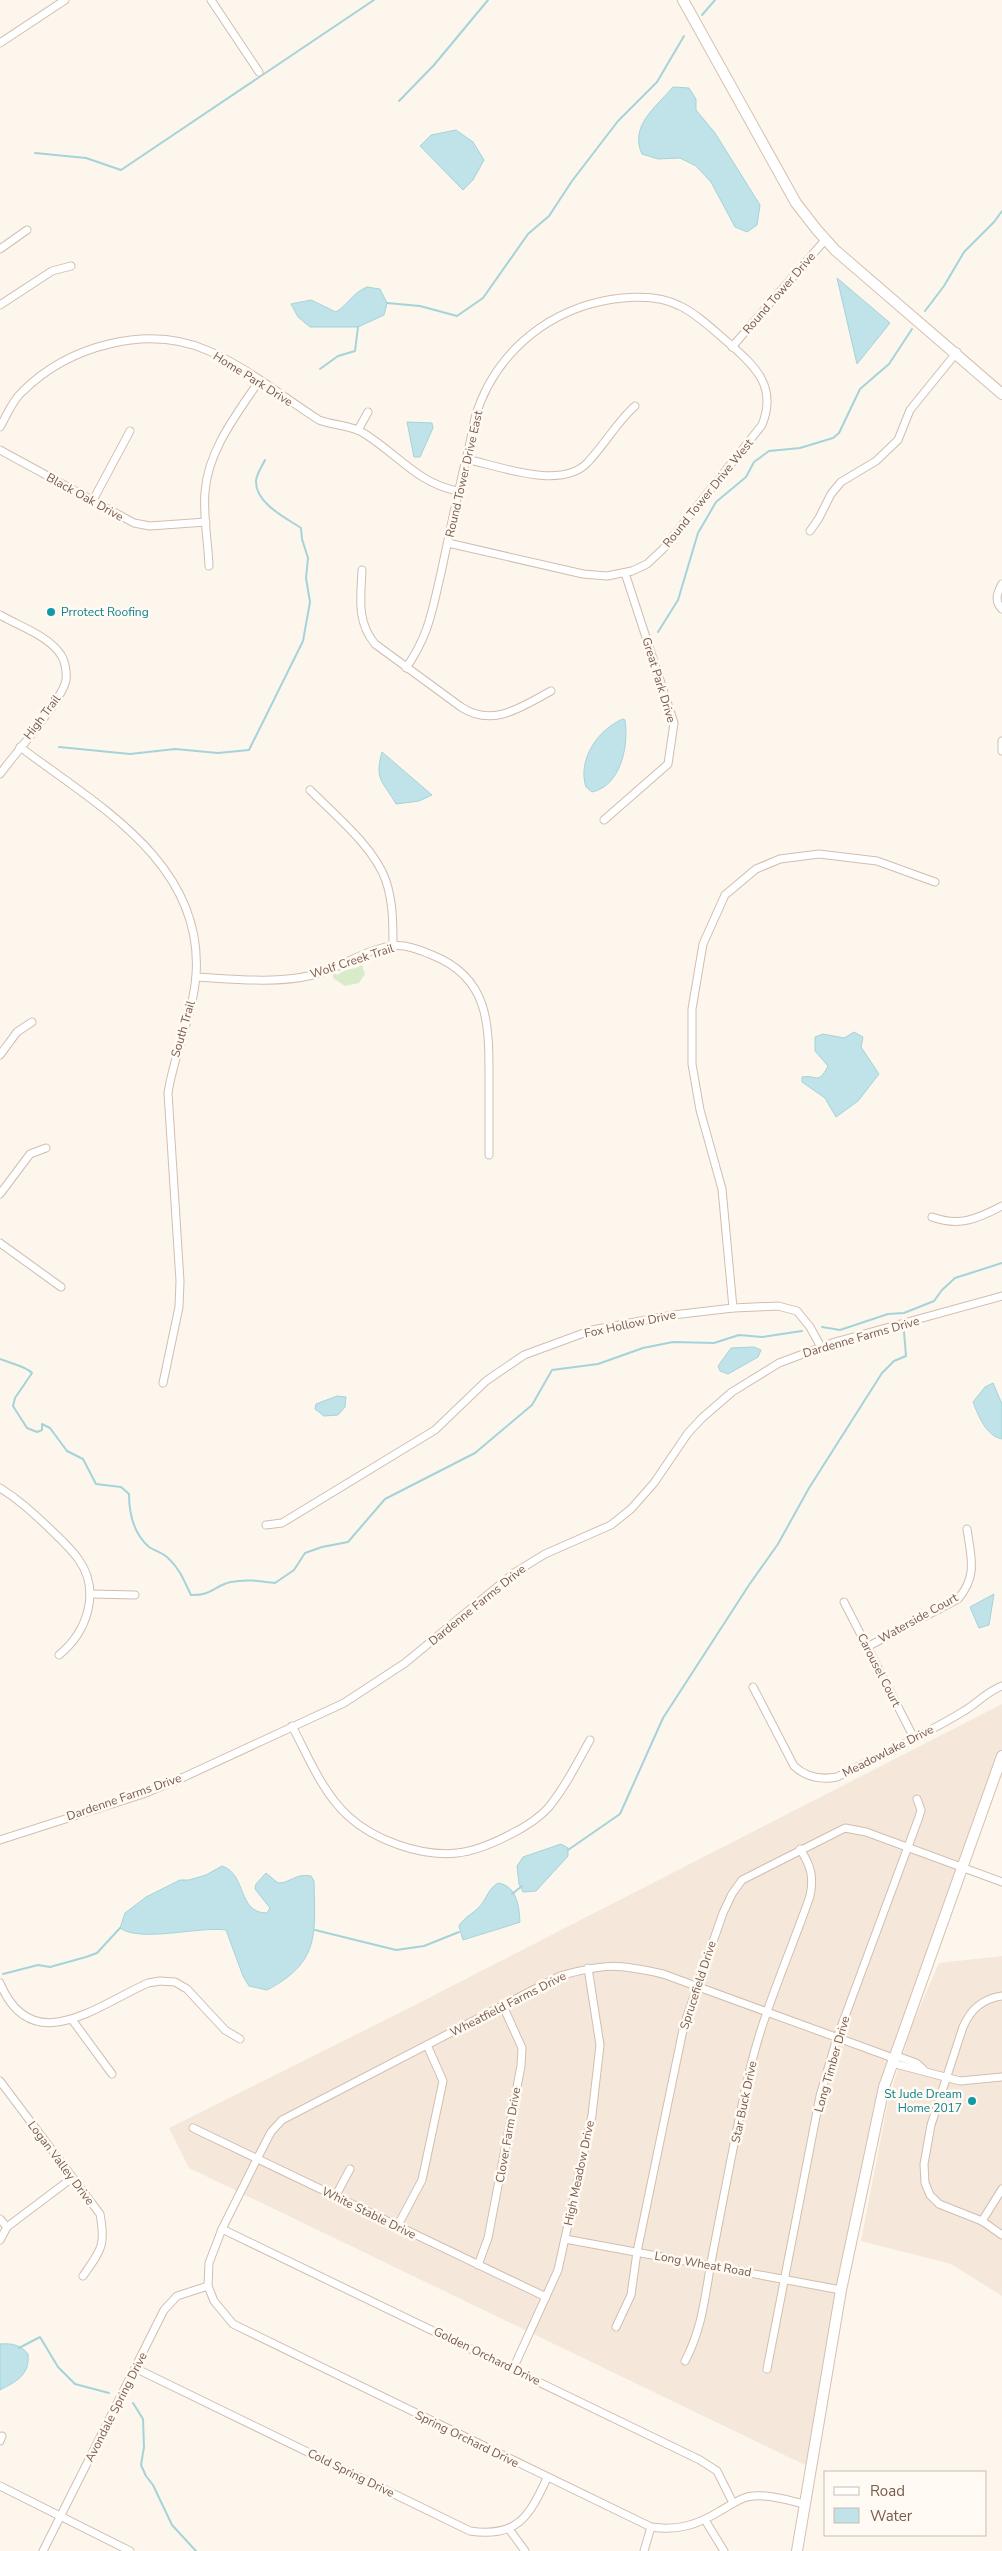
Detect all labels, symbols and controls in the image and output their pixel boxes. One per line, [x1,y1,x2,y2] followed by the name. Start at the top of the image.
[739,249,819,337] street label: Round Tower Drive
[210,348,296,410] street label: Home Park Drive
[442,408,487,539] street label: Round Tower Drive East
[659,435,757,551] street label: Round Tower Drive West
[44,469,126,525] street label: Black Oak Drive
[61,604,149,620] place label: Prrotect Roofing
[45,606,57,618] marker: Prrotect Roofing
[638,635,680,725] street label: Great Park Drive
[20,691,64,743] street label: High Trail
[308,940,396,982] street label: Wolf Creek Trail
[167,998,199,1059] street label: South Trail
[583,1306,677,1342] street label: Fox Hollow Drive
[801,1313,921,1361] street label: Dardenne Farms Drive
[425,1561,529,1649] street label: Dardenne Farms Drive
[875,1589,961,1646] street label: Waterside Court
[854,1630,905,1710] street label: Carousel Court
[840,1721,936,1781] street label: Meadowlake Drive
[64,1770,184,1824] street label: Dardenne Farms Drive
[676,1939,720,2031] street label: Sprucefield Drive
[447,1968,569,2040] street label: Wheatfield Farms Drive
[811,2014,853,2114] street label: Long Timber Drive
[728,2060,760,2144] street label: Star Buck Drive
[492,2086,524,2184] street label: Clover Farm Drive
[884,2086,962,2116] place label: St Jude Dream Home 2017
[966,2095,978,2107] marker: St Jude Dream Home 2017
[24,2118,98,2208] street label: Logan Valley Drive
[560,2119,598,2227] street label: High Meadow Drive
[319,2183,419,2243] street label: White Stable Drive
[653,2248,753,2280] street label: Long Wheat Road
[431,2323,543,2389] street label: Golden Orchard Drive
[81,2349,151,2465] street label: Avondale Spring Drive
[413,2407,521,2471] street label: Spring Orchard Drive
[305,2445,397,2501] street label: Cold Spring Drive
[824,2471,987,2536] legend
[870,2481,905,2501] text: Road
[870,2506,913,2526] text: Water

